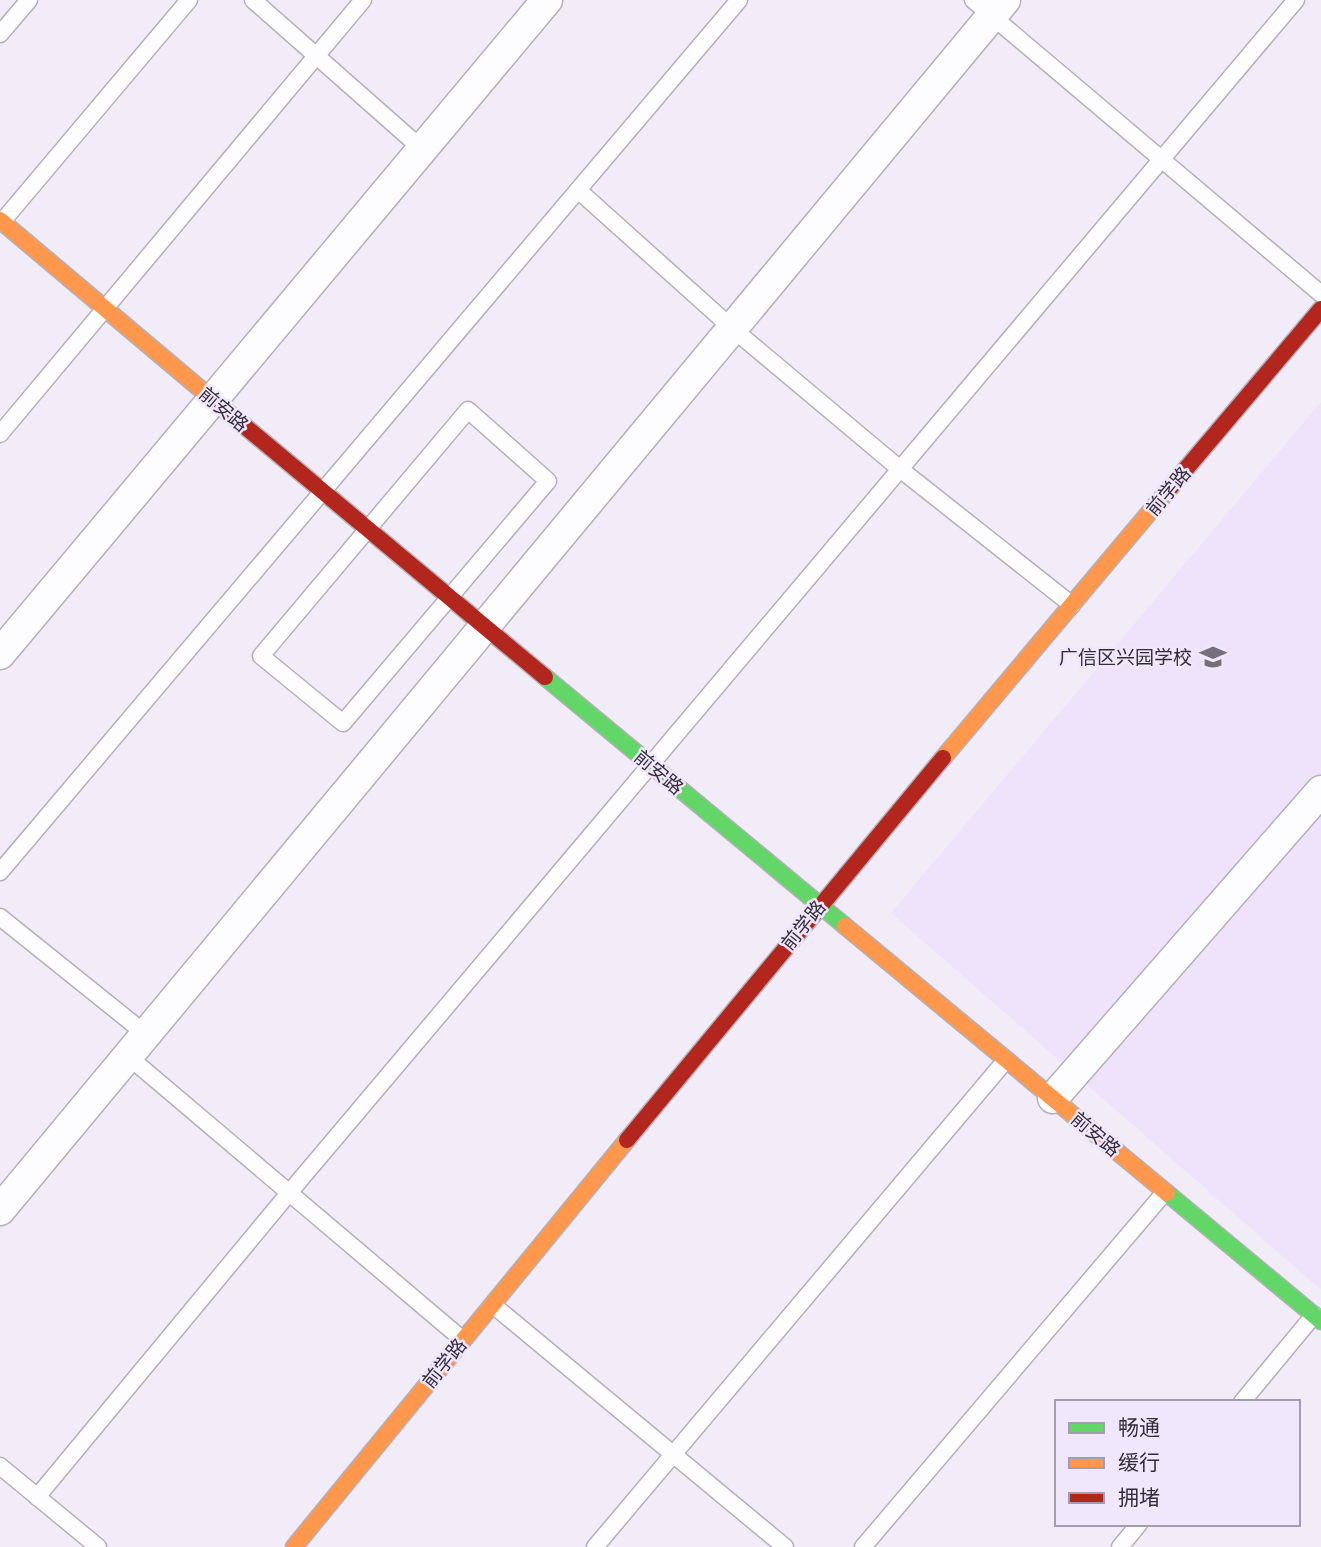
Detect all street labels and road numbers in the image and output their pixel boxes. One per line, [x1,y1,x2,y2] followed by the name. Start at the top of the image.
[194,381,254,437] street label: 前安路
[1140,461,1196,521] street label: 前学路
[629,744,689,800] street label: 前安路
[776,895,831,955] street label: 前学路
[1066,1106,1126,1162] street label: 前安路
[417,1333,472,1393] street label: 前学路

